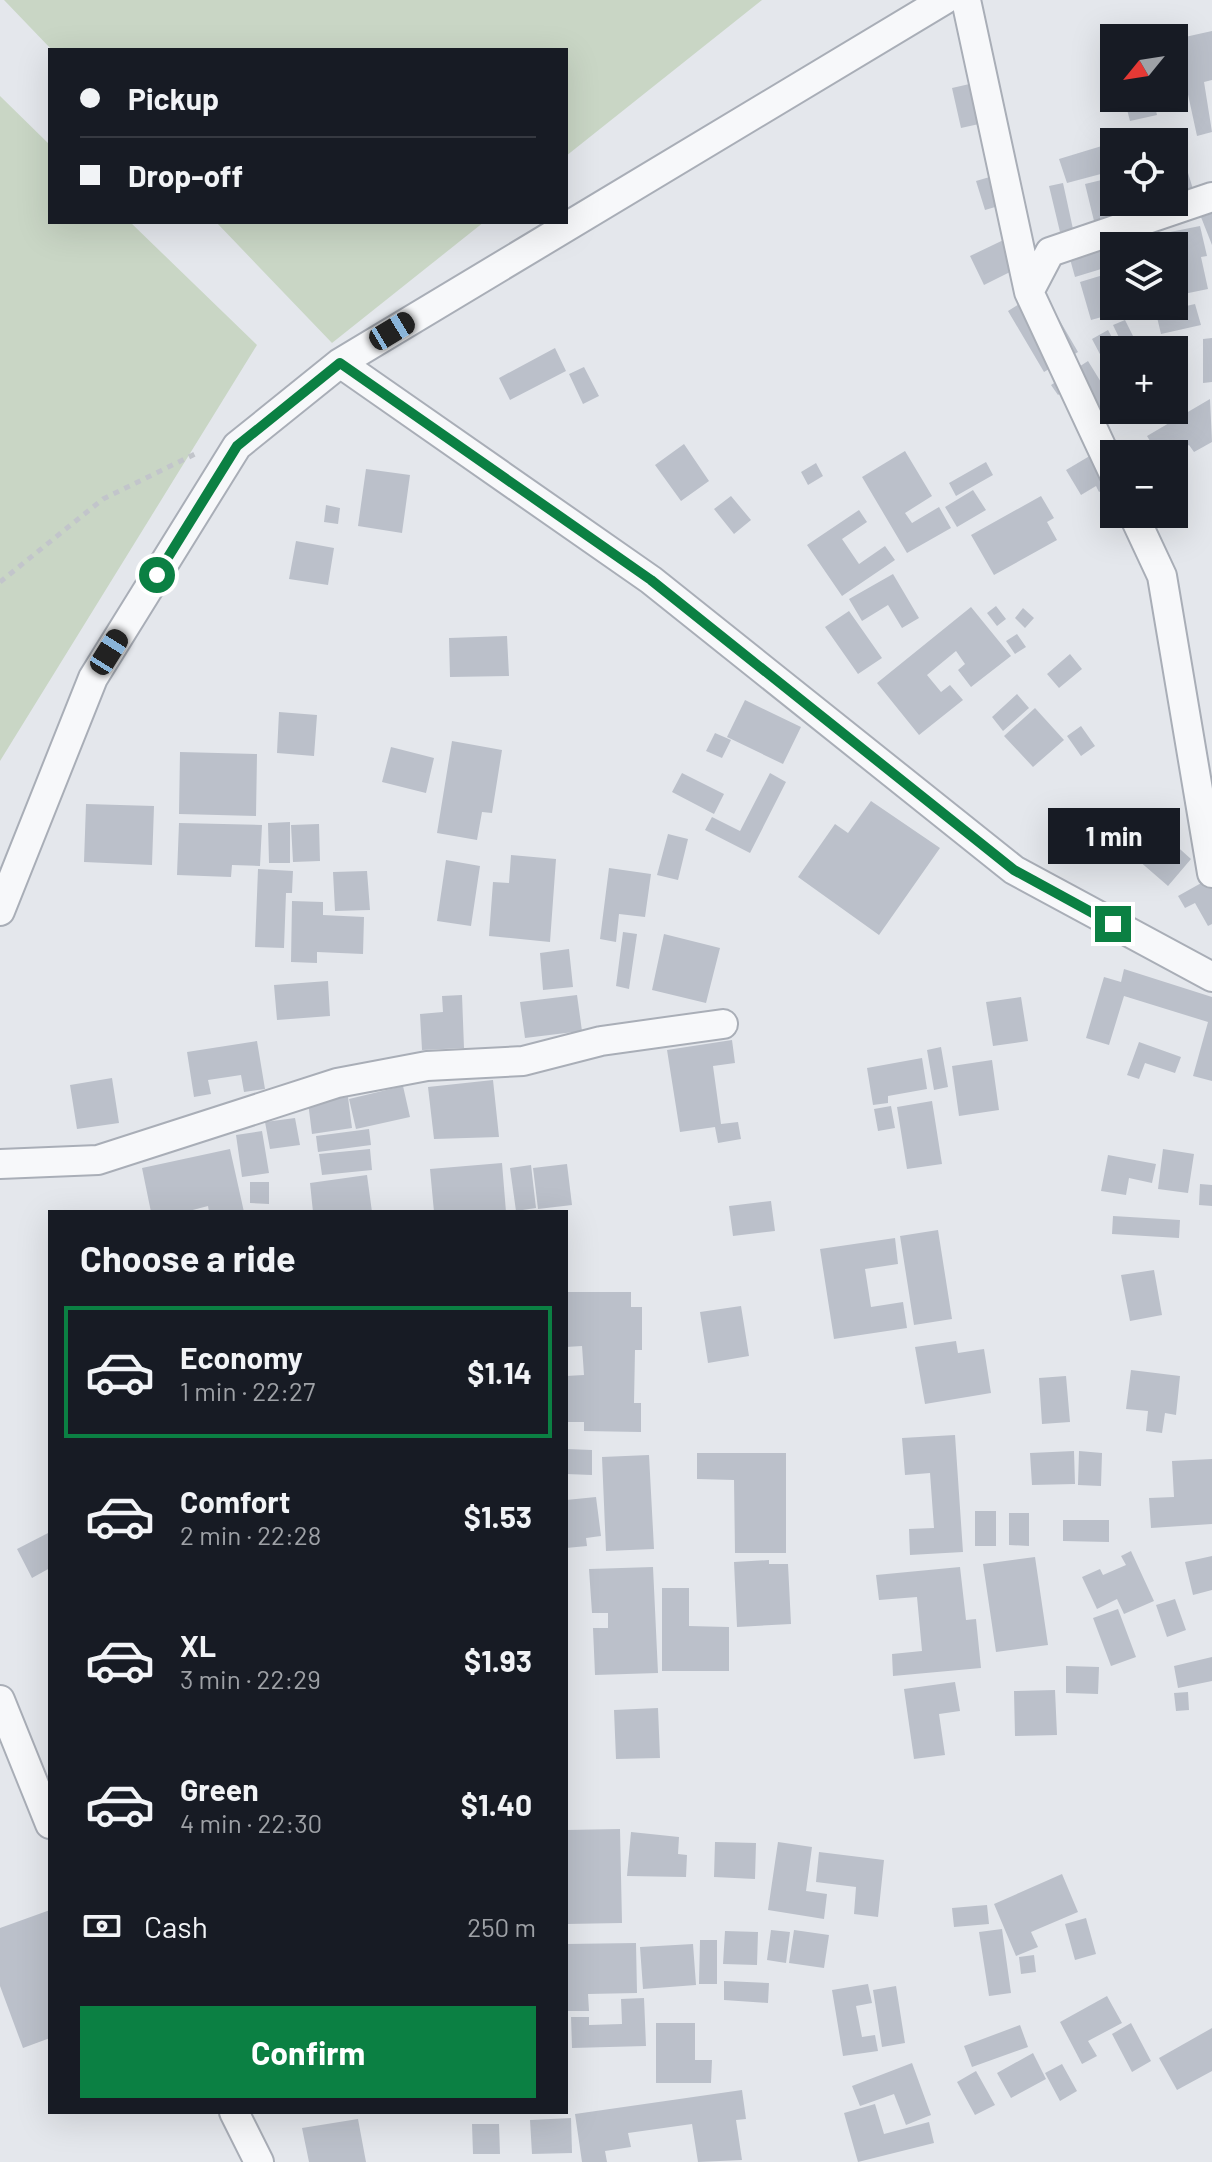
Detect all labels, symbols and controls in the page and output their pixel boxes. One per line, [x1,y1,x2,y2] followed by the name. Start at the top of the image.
[1100,24,1188,112] north arrow
[1100,24,1188,528] map controls
[128,80,219,116] text: Pickup
[1100,128,1188,216] button: locate
[128,157,243,193] text: Drop-off
[1100,232,1188,320] button: layers
[365,308,419,354] car
[1100,336,1188,424] button: +
[1100,440,1188,528] button: −
[139,557,175,593] route start
[86,625,132,679] car
[1047,808,1179,864] callout: 1 min
[1086,820,1142,851] text: 1 min
[1095,906,1131,942] route end
[80,1236,296,1279] text: Choose a ride
[84,1336,156,1408] icon: car
[180,1339,303,1375] text: Economy
[467,1354,532,1390] text: $1.14
[180,1375,315,1406] text: 1 min · 22:27
[84,1480,156,1552] icon: car
[180,1483,290,1519] text: Comfort
[464,1498,532,1534] text: $1.53
[180,1519,321,1550] text: 2 min · 22:28
[84,1624,156,1696] icon: car
[180,1627,216,1663] text: XL
[464,1642,532,1678] text: $1.93
[180,1663,321,1694] text: 3 min · 22:29
[84,1768,156,1840] icon: car
[180,1771,259,1807] text: Green
[461,1786,532,1822] text: $1.40
[180,1807,322,1838] text: 4 min · 22:30
[80,1904,124,1948] icon: cash
[144,1908,208,1944] text: Cash
[467,1911,536,1942] text: 250 m
[80,2006,536,2098] button: Confirm

